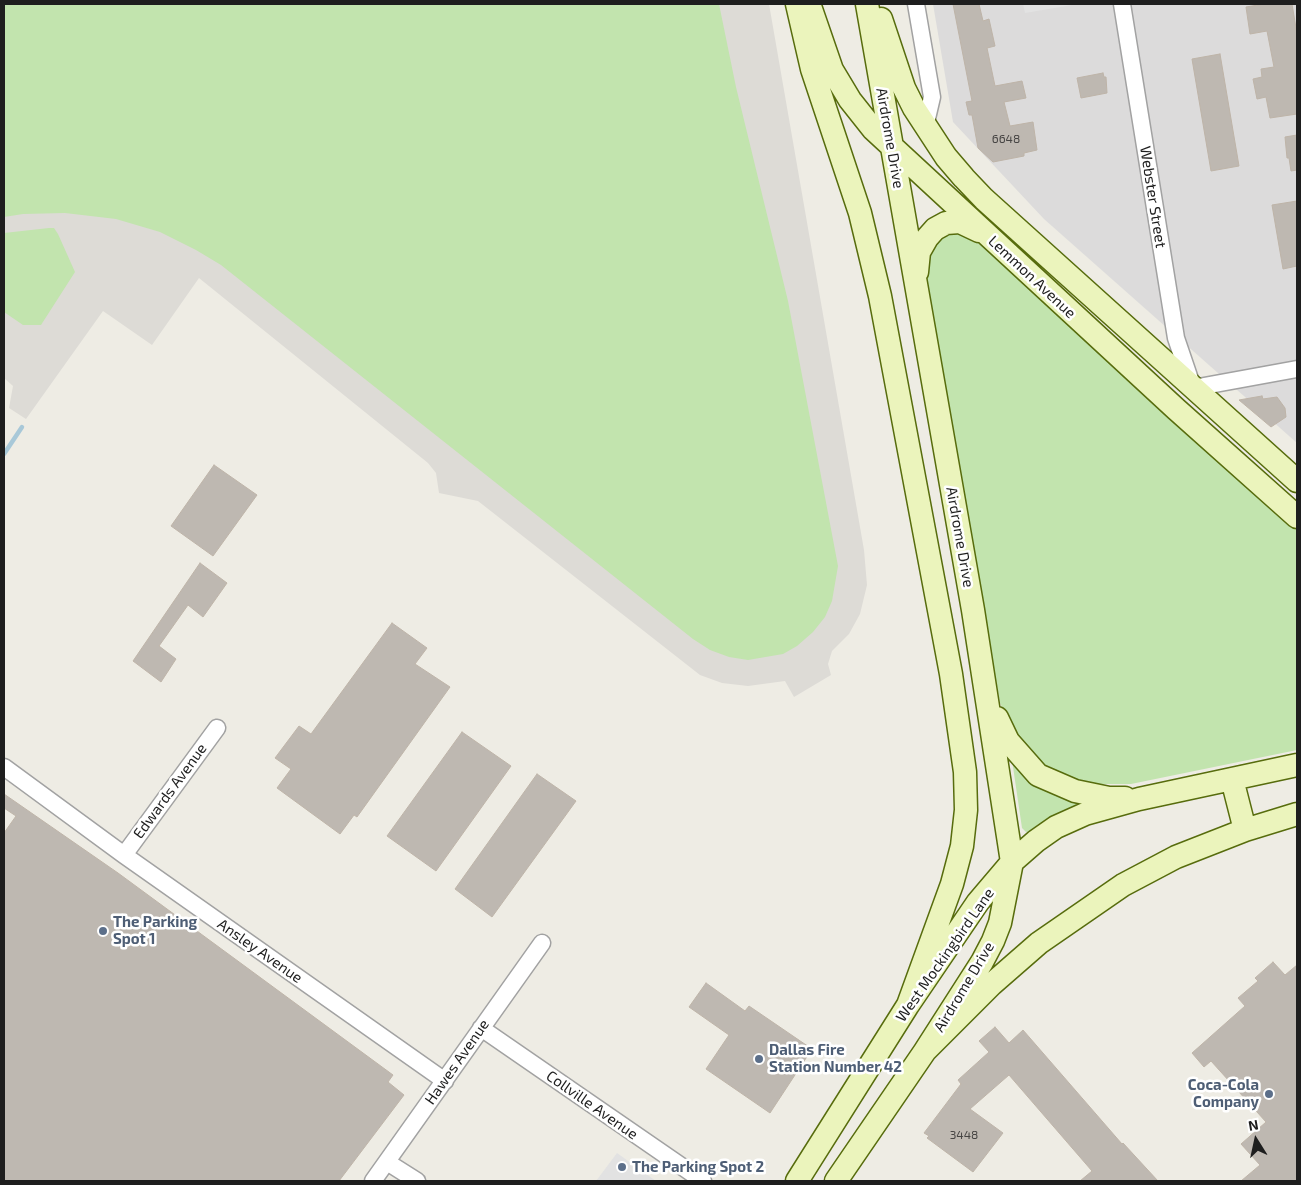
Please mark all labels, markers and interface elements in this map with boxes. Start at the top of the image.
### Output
street label: Airdrome Drive [872,86,908,190]
house number: 6648 [992,132,1020,146]
street label: Webster Street [1136,145,1170,249]
street label: Lemmon Avenue [985,232,1079,322]
street label: Airdrome Drive [942,485,978,589]
street label: Edwards Avenue [129,740,211,842]
street label: West Mockingbird Lane [892,885,998,1025]
place label: The Parking Spot 1 [113,913,197,948]
street label: Ansley Avenue [214,915,306,987]
marker: The Parking Spot 1 [97,925,109,937]
street label: Airdrome Drive [930,939,998,1035]
street label: Hawes Avenue [421,1016,493,1108]
place label: Dallas Fire Station Number 42 [769,1041,902,1076]
marker: Dallas Fire Station Number 42 [753,1053,765,1065]
street label: Collville Avenue [543,1067,641,1143]
place label: Coca-Cola Company [1188,1076,1259,1111]
marker: Coca-Cola Company [1263,1088,1275,1100]
north arrow [1231,1115,1281,1165]
text: N [1247,1115,1260,1134]
house number: 3448 [950,1128,978,1142]
place label: The Parking Spot 2 [632,1158,764,1176]
marker: The Parking Spot 2 [616,1161,628,1173]

